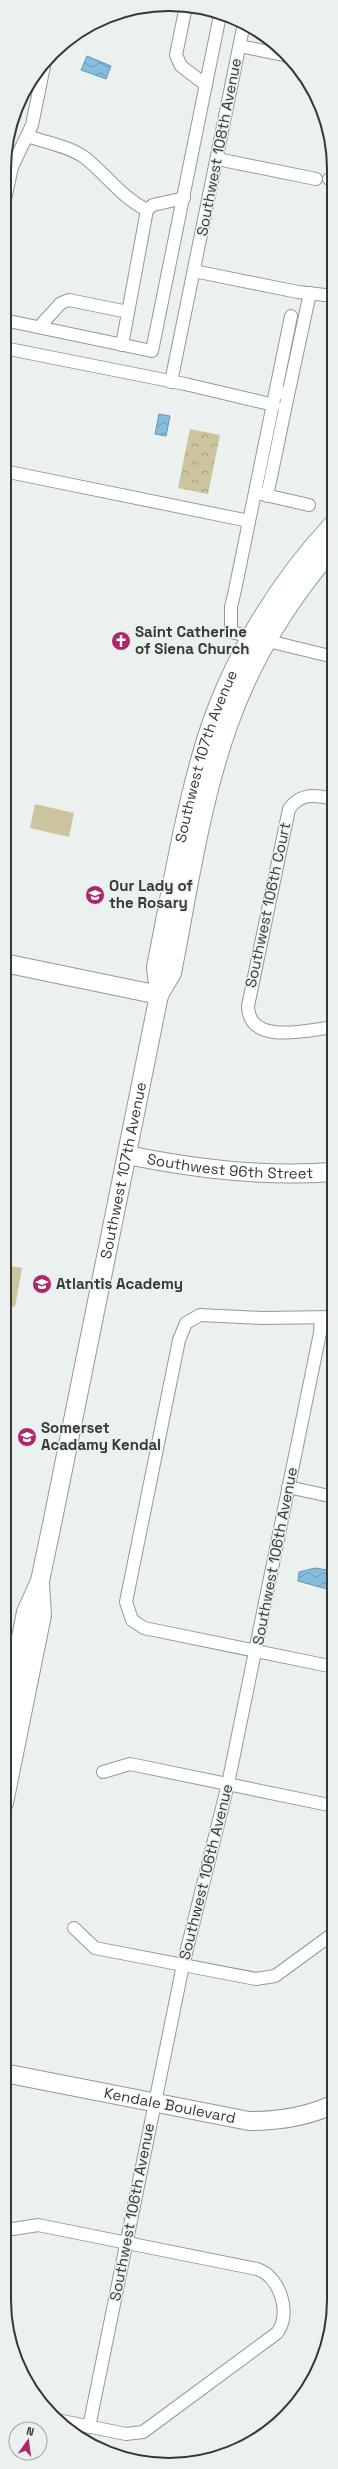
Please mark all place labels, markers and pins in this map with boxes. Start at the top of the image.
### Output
place label: Saint Catherine of Siena Church [135,622,249,658]
church icon: Saint Catherine of Siena Church [110,630,132,652]
place label: Our Lady of the Rosary [109,876,193,912]
school or university icon: Our Lady of the Rosary [84,884,106,906]
school or university icon: Atlantis Academy [31,1273,53,1295]
place label: Atlantis Academy [56,1274,183,1293]
place label: Somerset Acadamy Kendal [41,1418,161,1454]
school or university icon: Somerset Acadamy Kendal [16,1426,38,1448]

